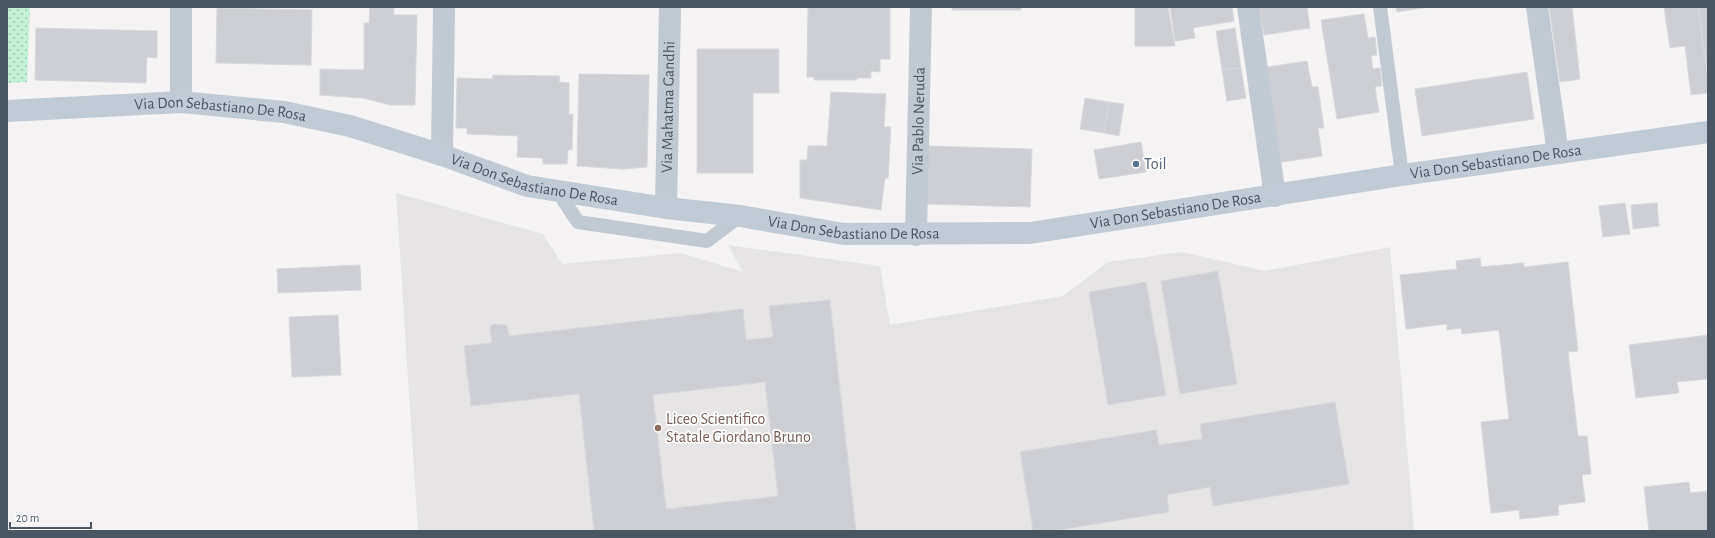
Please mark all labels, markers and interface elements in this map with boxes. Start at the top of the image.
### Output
street label: Via Mahatma Gandhi [659,41,677,173]
street label: Via Pablo Neruda [909,67,928,175]
street label: Via Don Sebastiano De Rosa [134,94,308,125]
street label: Via Don Sebastiano De Rosa [1409,142,1582,182]
street label: Via Don Sebastiano De Rosa [449,151,619,208]
place label: Toil [1144,156,1166,172]
marker: Toil [1131,159,1141,169]
street label: Via Don Sebastiano De Rosa [1089,189,1262,232]
street label: Via Don Sebastiano De Rosa [766,213,940,242]
place label: Liceo Scientifico Statale Giordano Bruno [666,411,811,445]
marker: Liceo Scientifico Statale Giordano Bruno [653,423,663,433]
scale bar [10,504,91,530]
text: 20 m [16,512,39,524]

